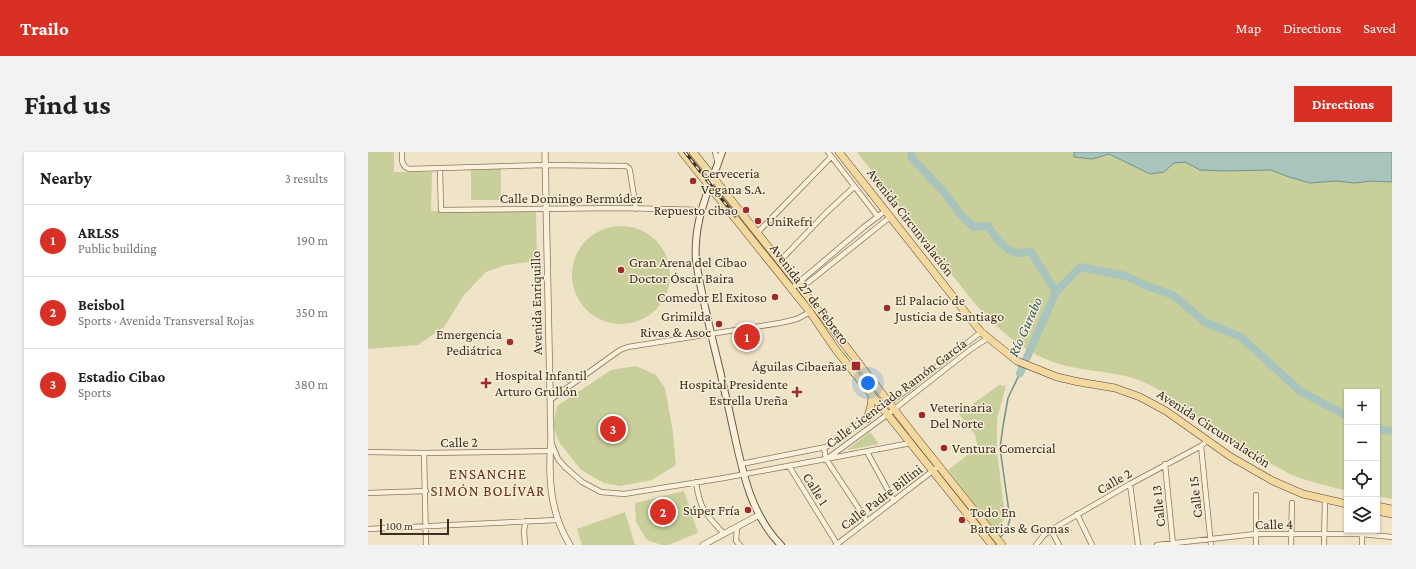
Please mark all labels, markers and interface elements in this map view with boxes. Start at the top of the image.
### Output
text: Trailo [20,18,69,39]
text: Map [1236,20,1261,36]
text: Directions [1283,20,1341,36]
text: Saved [1363,20,1396,36]
button: Directions [1294,86,1392,122]
text: Find us [24,89,111,120]
place label: Cerveceria Vegana S.A. [701,165,765,197]
street label: Avenida Circunvalación [864,165,958,279]
text: Nearby [40,169,92,188]
text: 3 results [285,171,328,186]
marker: Cerveceria Vegana S.A. [688,176,698,186]
street label: Calle Domingo Bermúdez [500,190,642,206]
place label: Repuesto cibao [654,202,738,218]
marker: Repuesto cibao [741,205,751,215]
place label: UniRefri [766,213,813,229]
marker: UniRefri [753,216,763,226]
text: ARLSS [78,225,119,241]
text: 1 [51,233,55,248]
text: 190 m [297,233,328,248]
text: Public building [78,241,157,256]
street label: Avenida 27 de Febrero [767,241,853,347]
street label: Avenida Enriquillo [527,251,545,355]
place label: Gran Arena del Cibao Doctor Óscar Baira [629,254,747,286]
marker: Gran Arena del Cibao Doctor Óscar Baira [616,265,626,275]
place label: Comedor El Exitoso [657,289,767,305]
marker: Comedor El Exitoso [770,292,780,302]
place label: El Palacio de Justicia de Santiago [893,292,1004,324]
water label: Río Gurabo [1005,295,1045,359]
text: Beisbol [78,297,125,313]
marker: El Palacio de Justicia de Santiago [882,303,892,313]
text: 2 [50,305,56,320]
text: 350 m [295,305,328,320]
place label: Grimilda Rivas & Asoc [640,308,712,340]
text: Sports · Avenida Transversal Rojas [78,313,254,328]
marker: Grimilda Rivas & Asoc [714,319,724,329]
pin: 1 [734,322,760,352]
place label: Emergencia Pediátrica [436,326,503,358]
street label: Calle Licenciado Ramón García [822,334,970,451]
marker: Emergencia Pediátrica [505,337,515,347]
place label: Águilas Cibaeñas [752,358,847,374]
marker: Águilas Cibaeñas [850,360,862,372]
place label: Hospital Infantil Arturo Grullón [495,367,587,399]
text: Estadio Cibao [78,369,165,385]
your location [858,373,878,393]
place label: Hospital Presidente Estrella Ureña [679,376,789,408]
text: 3 [50,377,56,392]
text: 380 m [295,377,328,392]
marker: Hospital Infantil Arturo Grullón [480,377,492,389]
text: Sports [78,385,111,400]
street label: Avenida Circunvalación [1154,385,1274,471]
marker: Hospital Presidente Estrella Ureña [791,386,803,398]
map controls [1344,389,1380,533]
button: + [1344,389,1380,425]
place label: Veterinaria Del Norte [930,399,993,431]
marker: Veterinaria Del Norte [917,410,927,420]
pin: 3 [600,414,626,444]
button: − [1344,425,1380,461]
street label: Calle 2 [440,434,478,450]
place label: Ventura Comercial [952,440,1056,456]
marker: Ventura Comercial [939,443,949,453]
street label: Calle Padre Billini [837,461,925,533]
button: locate [1344,461,1380,497]
street label: Calle 2 [1094,465,1135,497]
district label: ENSANCHE SIMÓN BOLÍVAR [431,466,545,499]
street label: Calle 1 [800,470,832,509]
street label: Calle 15 [1185,475,1205,519]
street label: Calle 13 [1148,484,1168,528]
pin: 2 [650,497,676,527]
button: layers [1344,497,1380,533]
place label: Súper Fría [683,502,741,518]
place label: Todo En Baterias & Gomas [970,504,1069,536]
marker: Súper Fría [743,505,753,515]
marker: Todo En Baterias & Gomas [957,515,967,525]
street label: Calle 4 [1255,516,1293,532]
scale bar [380,517,449,536]
text: 100 m [386,520,413,532]

